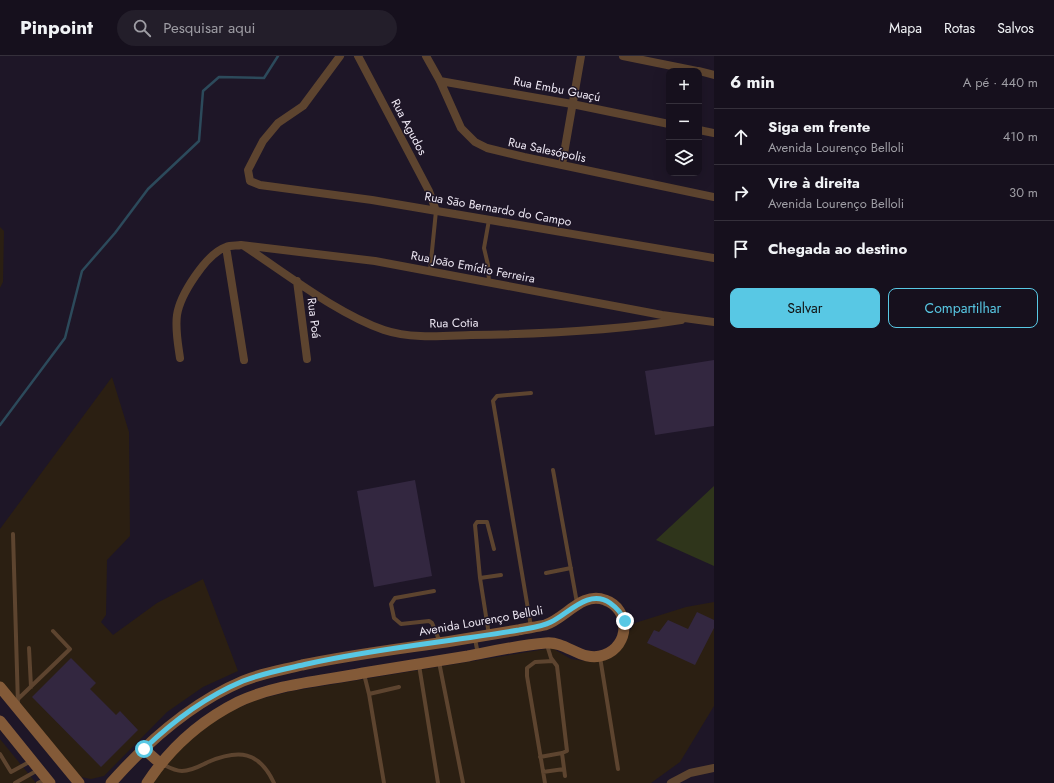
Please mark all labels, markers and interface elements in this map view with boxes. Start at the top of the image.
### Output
search box [117,10,397,46]
text: Pinpoint [20,14,93,41]
icon: search [131,17,153,39]
text: Pesquisar aqui [163,17,255,39]
text: Mapa [889,18,922,38]
text: Rotas [944,18,975,38]
text: Salvos [997,18,1034,38]
map controls [666,68,702,176]
button: + [666,68,702,104]
text: 6 min [730,70,775,94]
street label: Rua Embu Guaçú [512,72,602,106]
text: A pé · 440 m [963,73,1038,92]
street label: Rua Agudos [387,96,432,159]
button: − [666,104,702,140]
text: Siga em frente [768,116,870,138]
icon: ahead [730,126,752,148]
text: 410 m [1003,127,1038,146]
street label: Rua Salesópolis [506,133,588,167]
text: Avenida Lourenço Belloli [768,138,904,157]
button: layers [666,140,702,176]
text: Vire à direita [768,172,860,194]
icon: right [730,182,752,204]
text: 30 m [1009,183,1038,202]
street label: Rua São Bernardo do Campo [423,187,573,231]
text: Avenida Lourenço Belloli [768,194,904,213]
icon: arrive [730,238,752,260]
text: Chegada ao destino [768,238,907,260]
street label: Rua João Emídio Ferreira [409,246,537,288]
button: Salvar [730,288,880,328]
button: Compartilhar [888,288,1038,328]
street label: Rua Poá [303,297,325,340]
street label: Rua Cotia [429,314,479,332]
street label: Avenida Lourenço Belloli [418,601,544,641]
route end [616,612,634,630]
route start [135,740,153,758]

